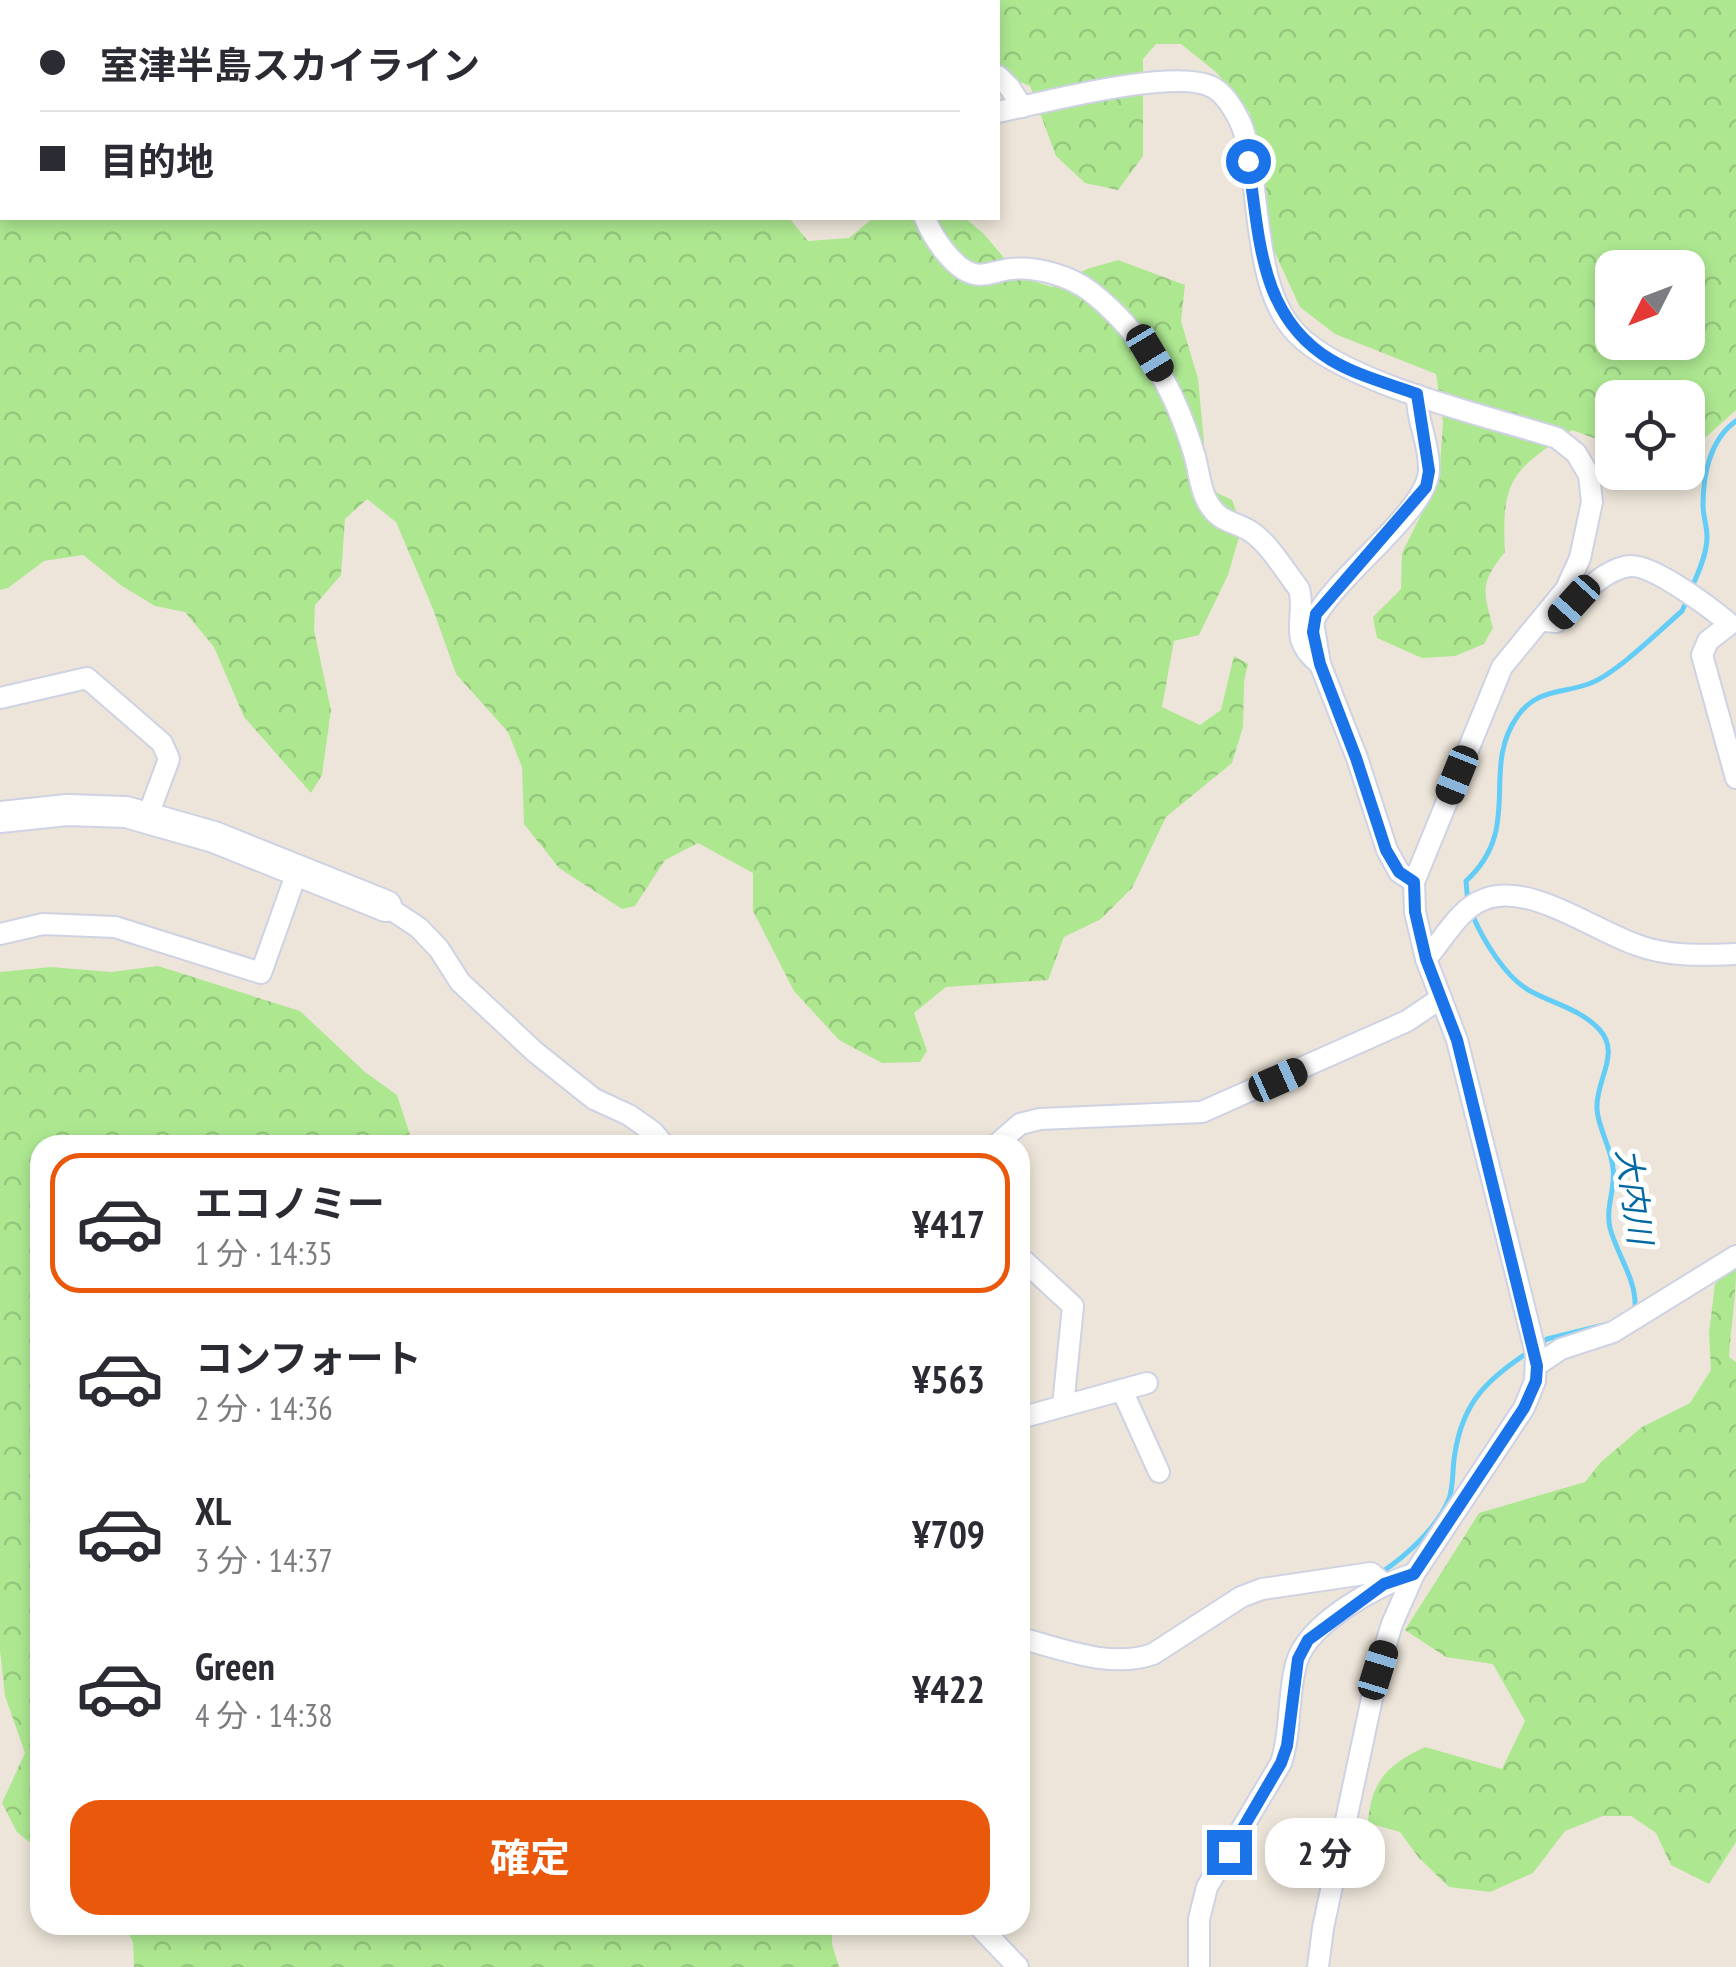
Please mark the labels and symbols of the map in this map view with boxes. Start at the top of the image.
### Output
route start [1226,139,1271,184]
north arrow [1595,250,1705,360]
car [1122,320,1178,386]
car [1543,570,1605,634]
car [1432,742,1482,808]
car [1244,1054,1312,1106]
water label: 大内川 [1608,1146,1663,1249]
car [1355,1637,1401,1703]
callout: 2 分 [1264,1817,1384,1887]
route end [1207,1830,1252,1875]

